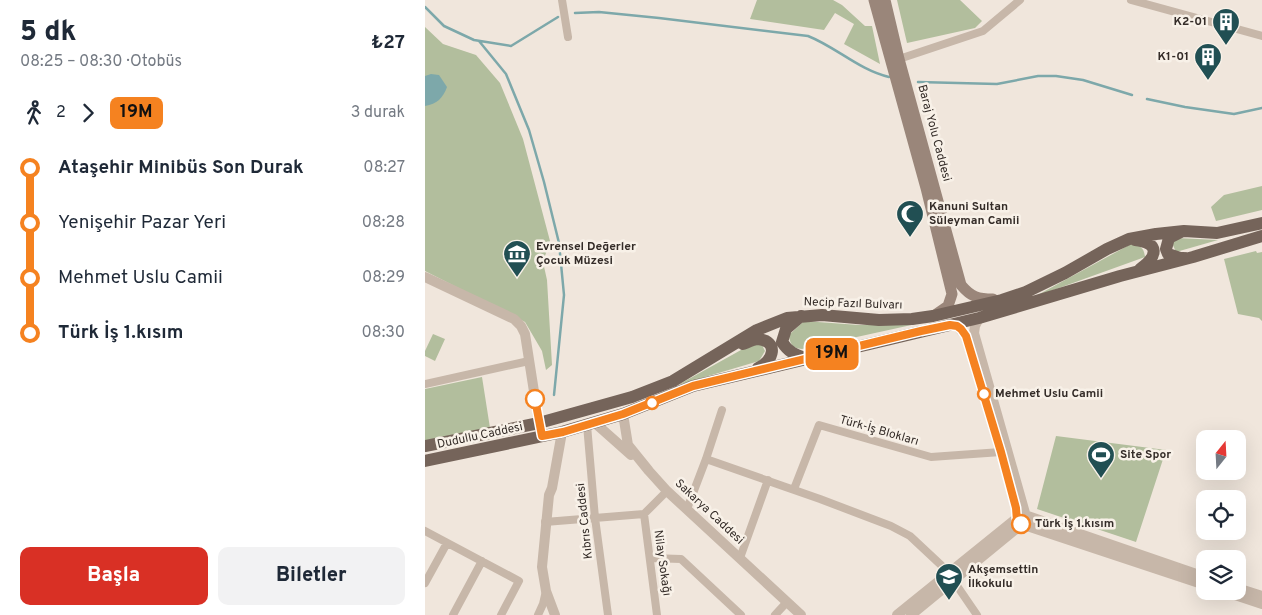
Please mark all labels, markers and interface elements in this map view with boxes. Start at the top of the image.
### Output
building icon: K2-01 [1211,7,1241,46]
place label: K2-01 [1174,14,1207,30]
text: 5 dk [20,15,76,51]
text: ₺27 [371,31,405,55]
building icon: K1-01 [1193,42,1223,81]
place label: K1-01 [1158,49,1189,65]
text: 08:25 – 08:30 · Otobüs [20,52,182,72]
street label: Baraj Yolu Caddesi [913,83,955,183]
icon: walk [20,99,48,127]
icon: forward [74,99,102,127]
text: 19M [120,101,153,124]
text: 2 [56,103,66,123]
text: 3 durak [351,103,405,123]
text: Ataşehir Minibüs Son Durak [58,156,304,180]
text: 08:27 [363,158,405,178]
mosque icon: Kanuni Sultan Süleyman Camii [895,199,925,238]
place label: Kanuni Sultan Süleyman Camii [929,199,1019,229]
text: Yenişehir Pazar Yeri [58,211,226,235]
text: 08:28 [362,213,405,233]
museum icon: Evrensel Değerler Çocuk Müzesi [502,239,532,278]
place label: Evrensel Değerler Çocuk Müzesi [536,239,636,269]
text: Mehmet Uslu Camii [58,266,223,290]
text: 08:29 [362,268,405,288]
street label: Necip Fazıl Bulvarı [803,294,903,314]
text: Türk İş 1.kısım [58,321,183,345]
text: 08:30 [362,323,405,343]
line badge: 19M [803,338,861,370]
text: 19M [816,342,848,365]
place label: Mehmet Uslu Camii [995,386,1103,402]
marker: Mehmet Uslu Camii [977,387,991,401]
unlabelled marker [525,389,545,409]
unlabelled marker [645,396,659,410]
street label: Türk-İş Blokları [838,412,920,450]
street label: Dudullu Caddesi [436,419,524,453]
north arrow [1196,430,1246,480]
map controls [1196,430,1246,600]
sports icon: Site Spor [1086,440,1116,479]
place label: Site Spor [1120,447,1171,463]
street label: Sakarya Caddesi [671,476,747,548]
street label: Kıbrıs Caddesi [573,482,597,560]
button: locate [1196,490,1246,540]
marker: Türk İş 1.kısım [1011,514,1031,534]
place label: Türk İş 1.kısım [1035,516,1114,532]
street label: Nilay Sokağı [649,529,675,597]
button: Başla [20,547,208,605]
button: Biletler [218,547,405,605]
button: layers [1196,550,1246,600]
school or university icon: Akşemsettin İlkokulu [934,562,964,601]
place label: Akşemsettin İlkokulu [968,562,1038,592]

